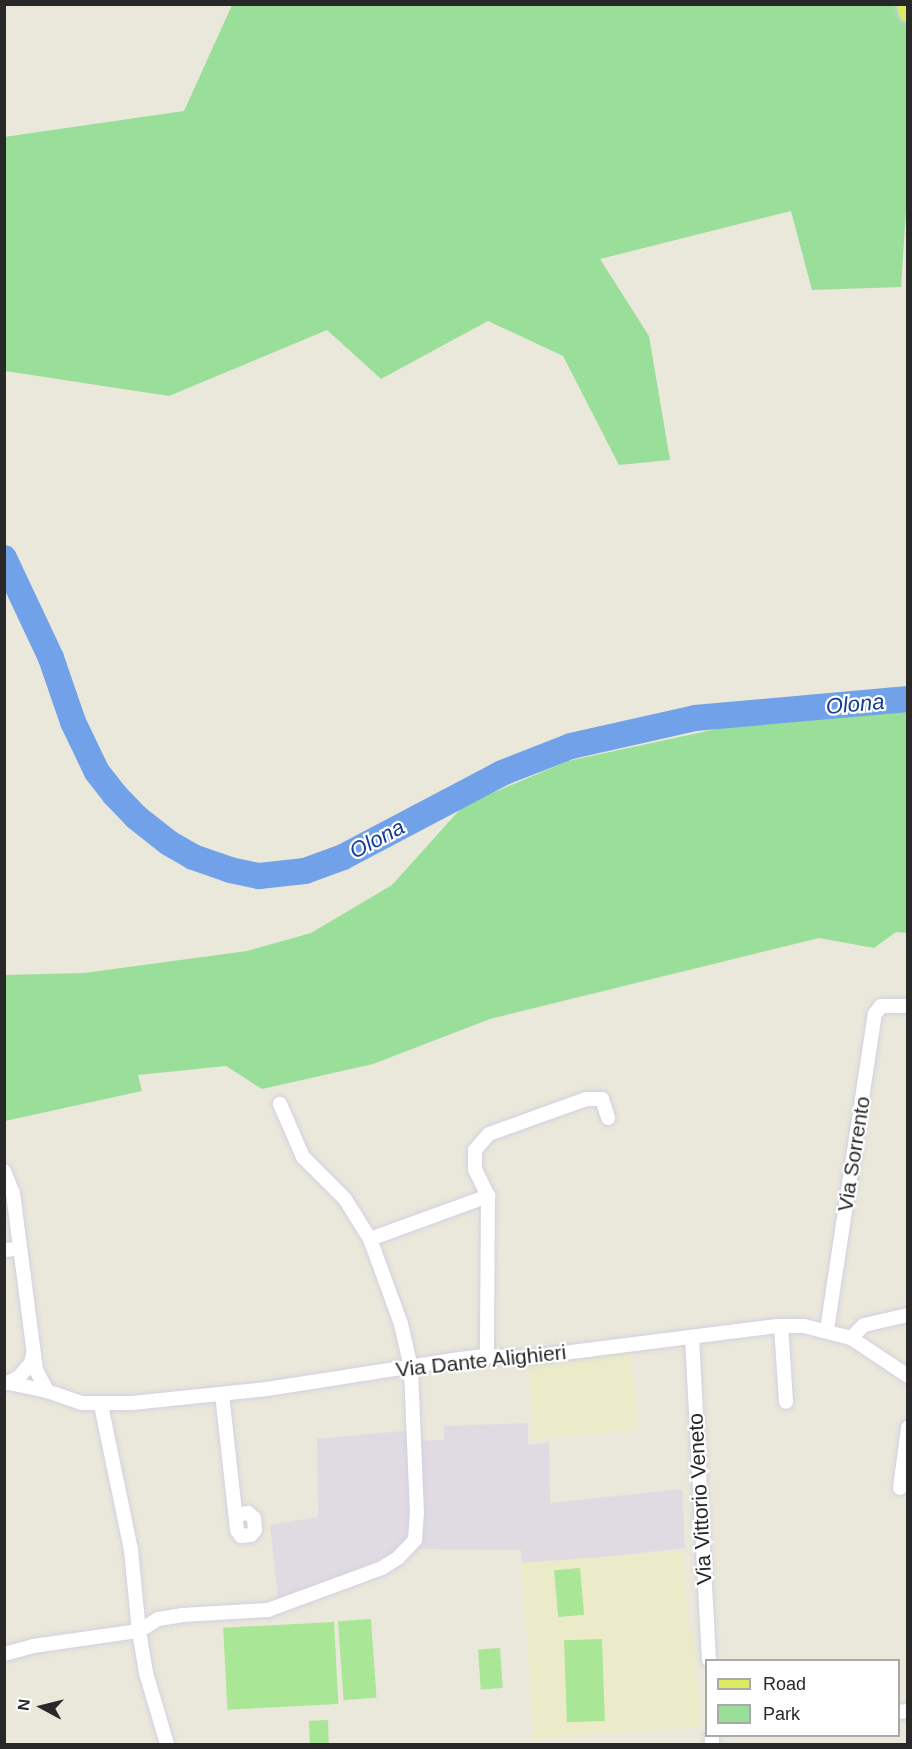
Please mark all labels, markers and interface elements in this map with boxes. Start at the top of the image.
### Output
water label: Olona [825,688,885,720]
water label: Olona [345,814,409,864]
street label: Via Sorrento [832,1095,876,1213]
street label: Via Dante Alighieri [394,1339,568,1383]
street label: Via Vittorio Veneto [683,1412,717,1586]
legend [705,1659,900,1737]
text: Road [763,1674,806,1694]
north arrow [12,1677,72,1737]
text: N [14,1698,33,1712]
text: Park [763,1704,800,1724]

